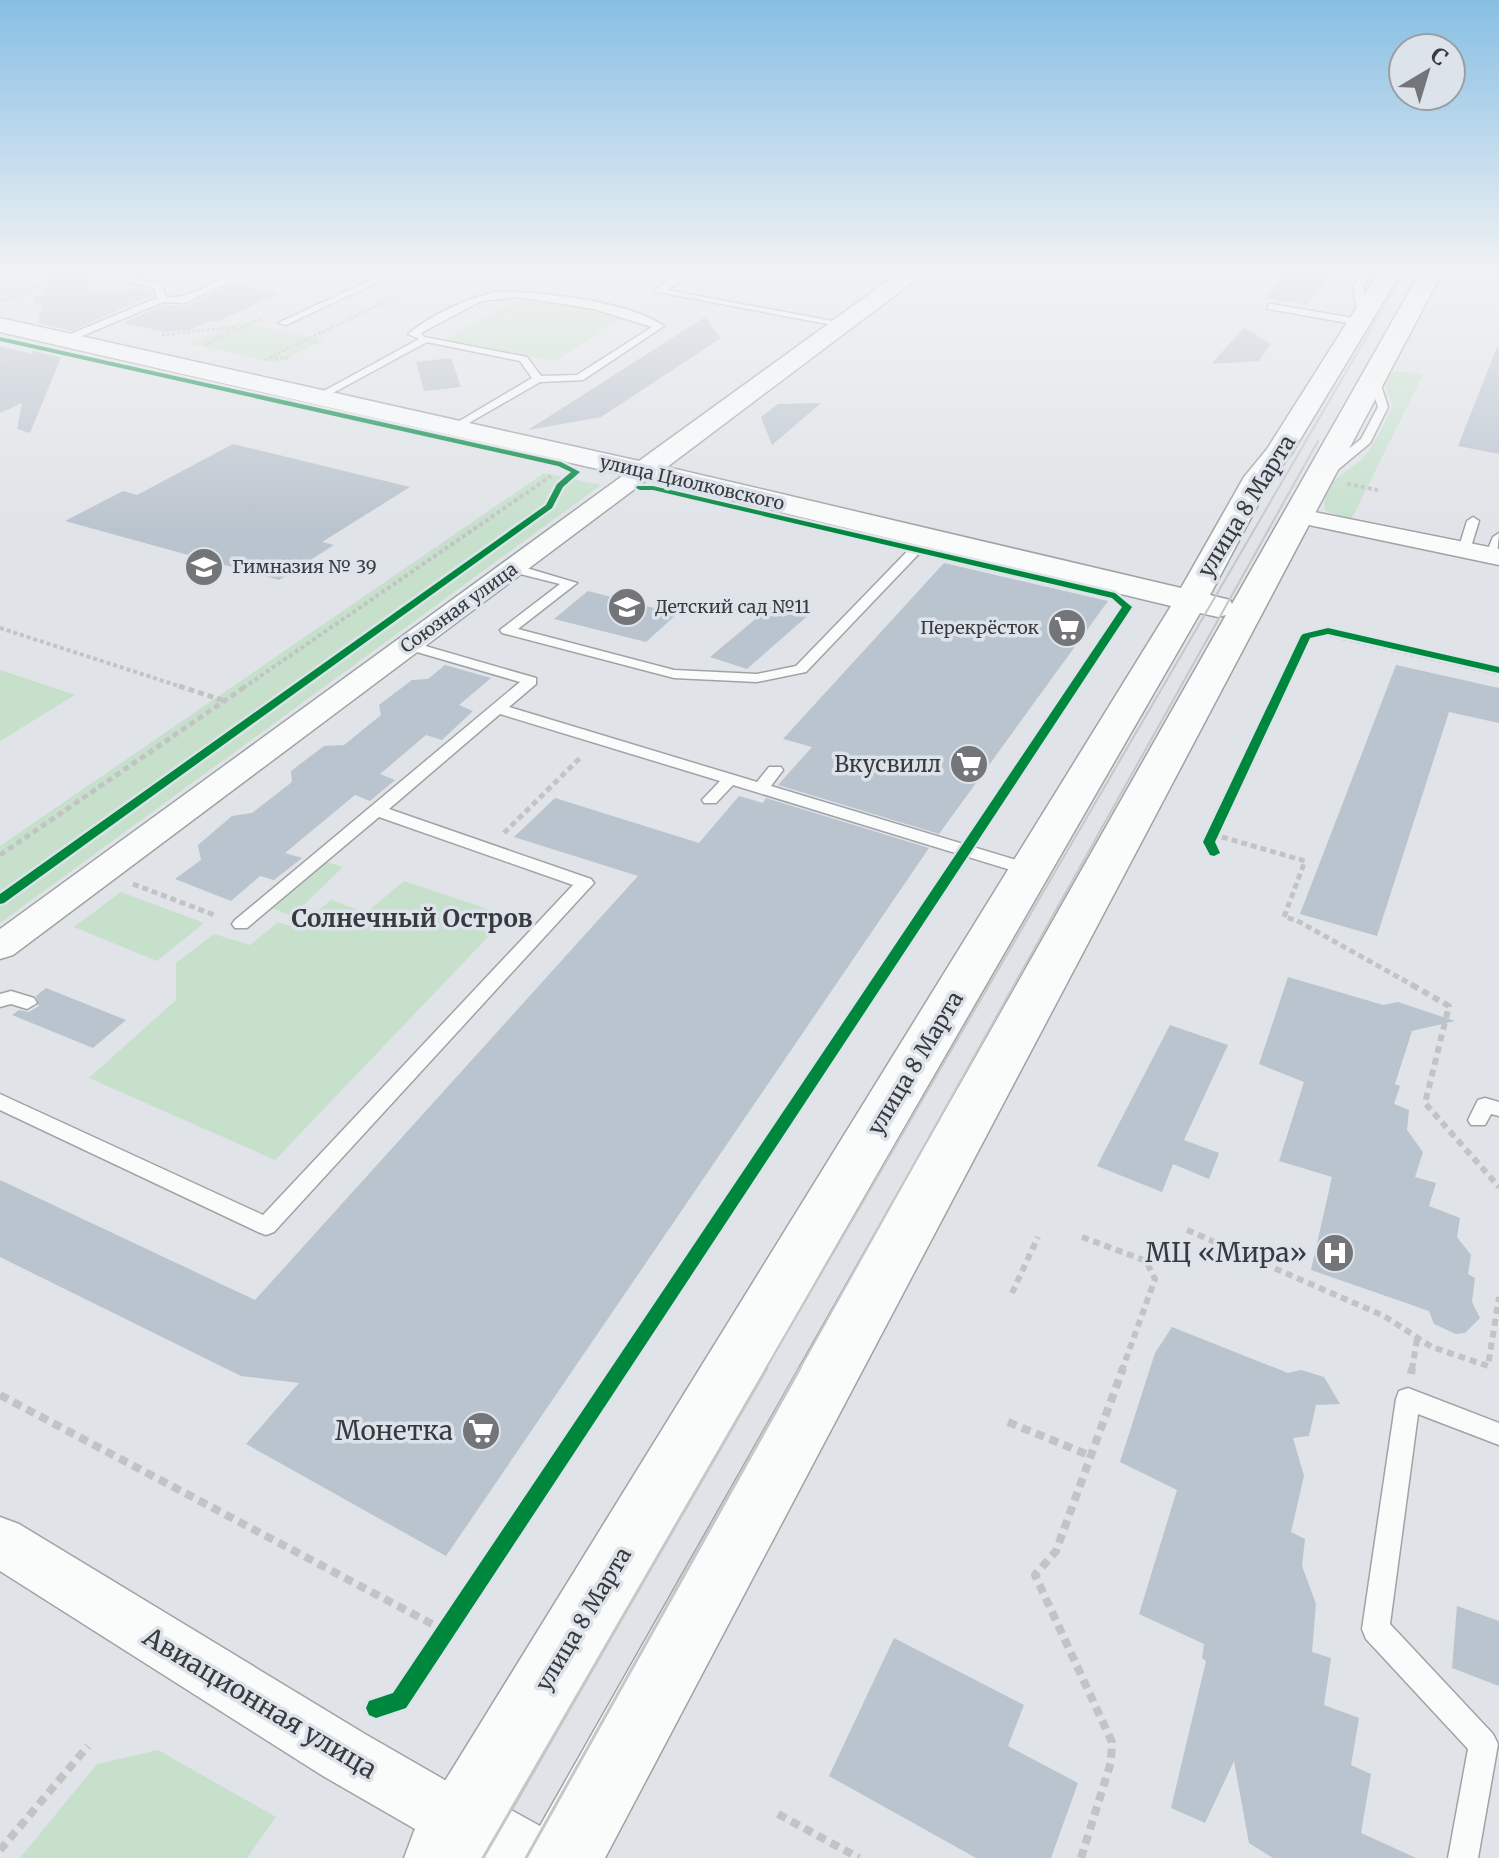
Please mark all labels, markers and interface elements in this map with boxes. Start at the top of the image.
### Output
north arrow [1387,32,1467,112]
text: С [1425,41,1454,72]
street label: улица 8 Марта [1191,429,1301,582]
street label: улица Циолковского [598,450,787,515]
school or university icon: Гимназия № 39 [183,546,225,588]
place label: Гимназия № 39 [232,555,377,578]
street label: Союзная улица [396,557,522,658]
school or university icon: Детский сад №11 [606,586,648,628]
place label: Детский сад №11 [655,595,810,618]
supermarket icon: Перекрёсток [1046,607,1088,649]
place label: Перекрёсток [920,616,1040,639]
supermarket icon: Вкусвилл [948,743,990,785]
place label: Вкусвилл [834,750,941,778]
district label: Солнечный Остров [292,903,533,934]
street label: улица 8 Марта [861,986,969,1140]
hospital icon: МЦ «Мира» [1314,1232,1356,1274]
place label: МЦ «Мира» [1145,1236,1307,1269]
supermarket icon: Монетка [460,1410,502,1452]
place label: Монетка [335,1414,453,1447]
street label: улица 8 Марта [529,1542,637,1696]
street label: Авиационная улица [137,1619,383,1785]

